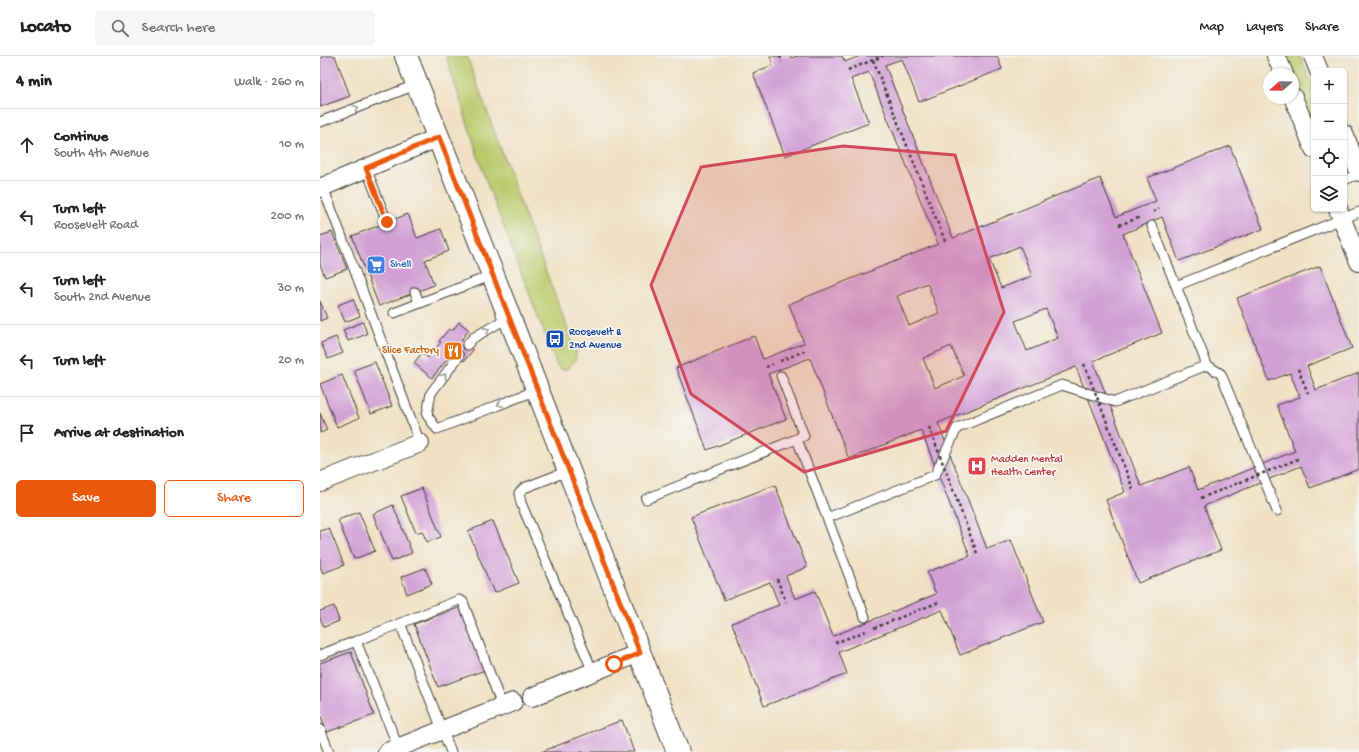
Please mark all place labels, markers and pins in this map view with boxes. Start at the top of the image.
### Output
supermarket icon: Shell [365,254,387,276]
place label: Shell [390,259,412,271]
place label: Roosevelt & 2nd Avenue [569,327,622,352]
bus stop icon: Roosevelt & 2nd Avenue [544,328,566,350]
restaurant icon: Slice Factory [442,340,464,362]
place label: Slice Factory [382,345,440,357]
place label: Madden Mental Health Center [991,454,1063,479]
hospital icon: Madden Mental Health Center [966,455,988,477]

